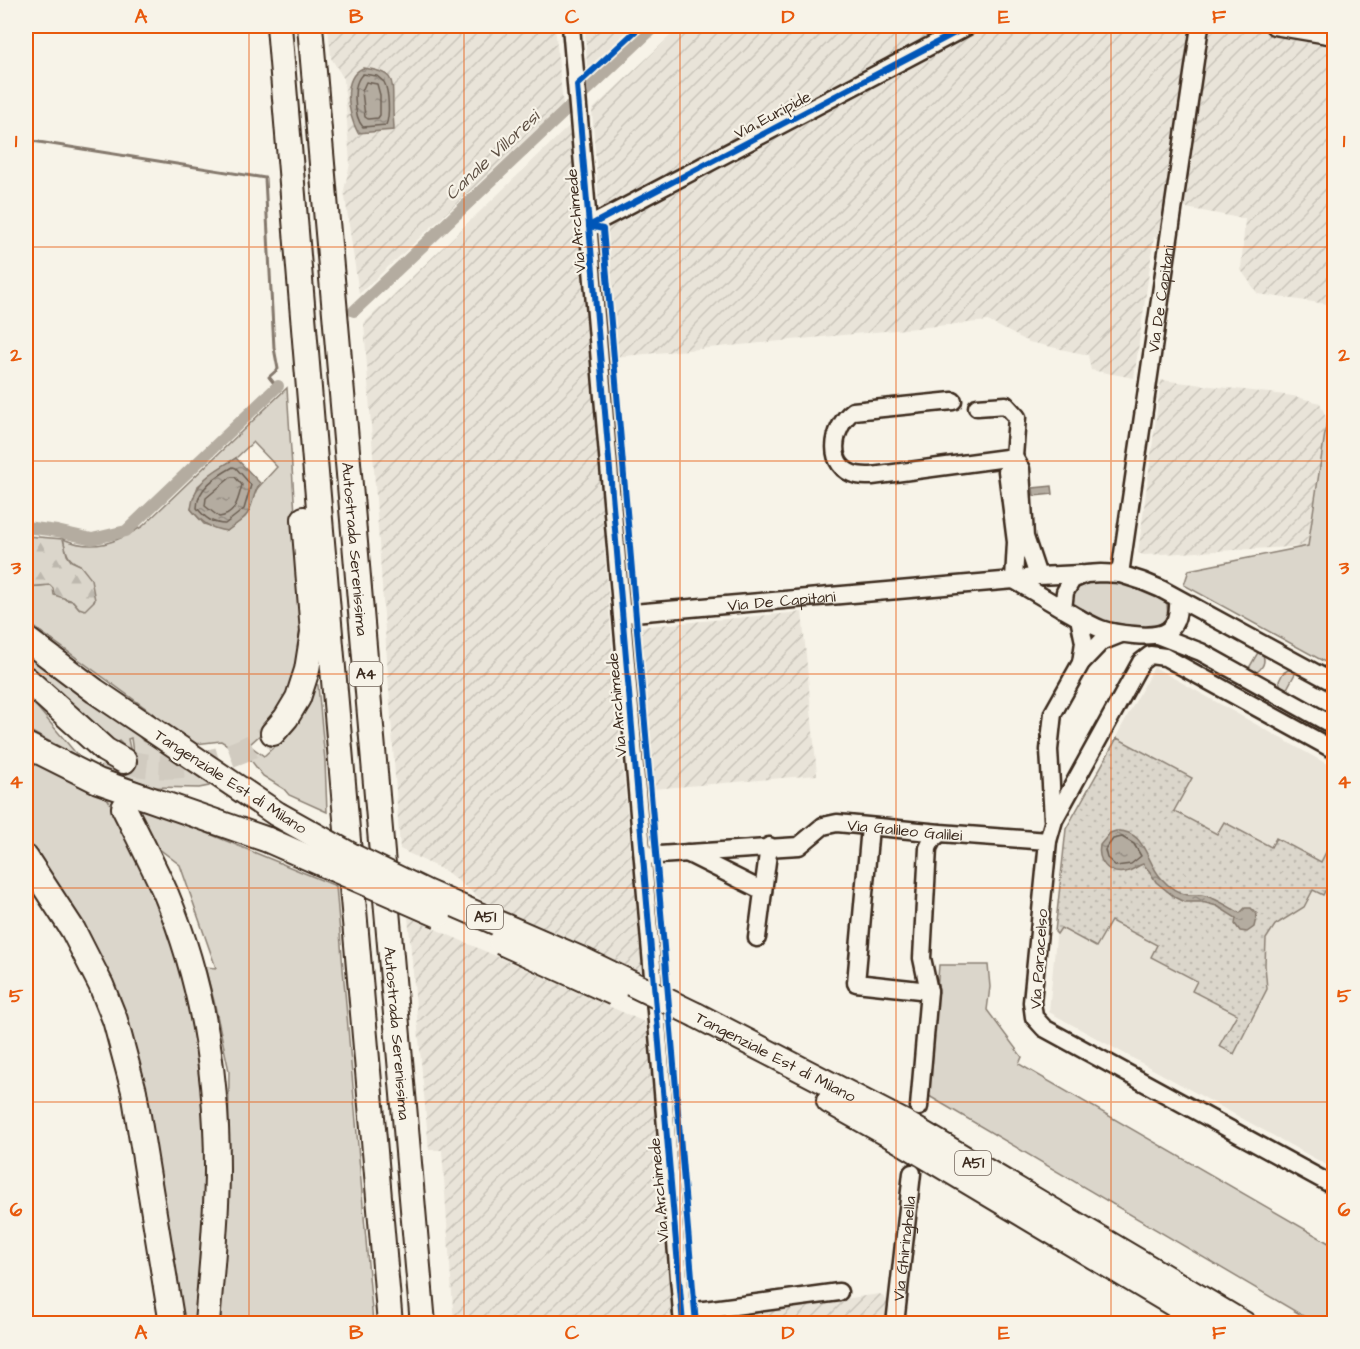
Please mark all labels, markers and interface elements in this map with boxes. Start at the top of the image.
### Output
text: A [135,3,148,31]
text: B [349,3,364,31]
text: C [565,3,580,31]
text: D [782,3,795,31]
text: E [998,3,1010,31]
text: F [1212,3,1227,31]
street label: Via Euripide [730,85,815,144]
water label: Canale Villoresi [440,103,547,206]
text: 1 [15,127,18,155]
text: 1 [1343,127,1346,155]
street label: Via Archimede [560,168,592,274]
street label: Via De Capitani [1142,243,1180,354]
text: 2 [9,341,22,369]
text: 2 [1337,341,1350,369]
street label: Autostrada Serenissima [336,461,373,637]
text: 3 [10,554,22,582]
text: 3 [1338,554,1350,582]
street label: Via De Capitani [727,585,837,617]
street label: Via Archimede [601,652,633,758]
road number: A4 [350,662,382,686]
street label: Tangenziale Est di Milano [149,724,311,840]
text: 4 [9,768,23,796]
text: 4 [1337,768,1351,796]
street label: Via Galileo Galilei [846,814,964,847]
road number: A51 [467,905,503,929]
street label: Via Paracelso [1025,908,1053,1010]
street label: Autostrada Serenissima [378,946,415,1121]
text: 5 [9,982,24,1010]
text: 5 [1337,982,1352,1010]
street label: Tangenziale Est di Milano [691,1007,860,1108]
street label: Via Archimede [643,1137,675,1243]
road number: A51 [955,1151,991,1175]
street label: Via Ghiringhella [888,1195,921,1302]
text: 6 [10,1196,23,1224]
text: 6 [1338,1196,1351,1224]
text: A [135,1319,148,1347]
text: B [349,1319,364,1347]
text: C [565,1319,580,1347]
text: D [782,1319,795,1347]
text: E [998,1319,1010,1347]
text: F [1212,1319,1227,1347]

